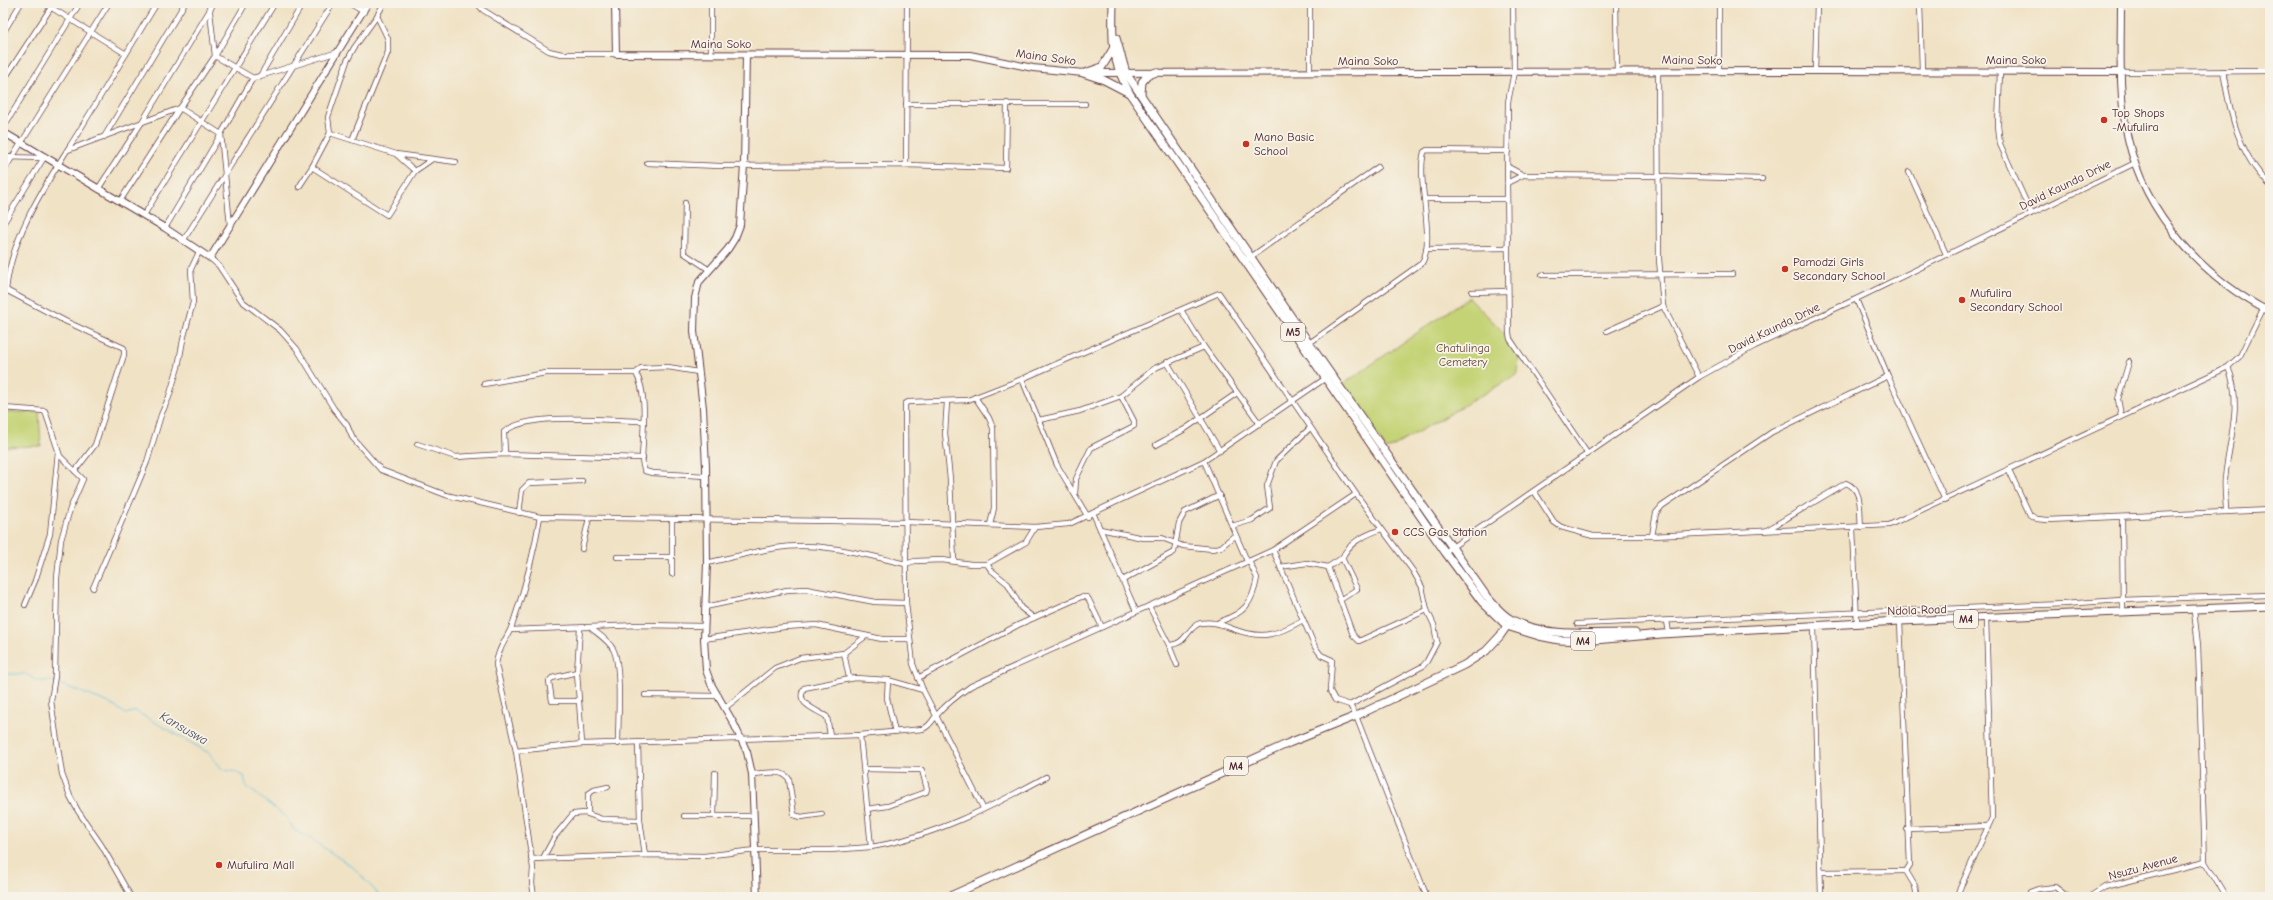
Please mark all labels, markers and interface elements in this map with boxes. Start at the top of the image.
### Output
street label: Maina Soko [691,37,751,51]
street label: Maina Soko [1015,46,1077,68]
street label: Maina Soko [1662,52,1722,68]
street label: Maina Soko [1986,53,2046,67]
street label: Maina Soko [1338,54,1398,68]
place label: Top Shops -Mufulira [2112,106,2165,134]
marker: Top Shops -Mufulira [2099,115,2109,125]
place label: Mano Basic School [1254,130,1315,158]
marker: Mano Basic School [1241,139,1251,149]
street label: David Kaunda Drive [2017,157,2113,213]
place label: Pamodzi Girls Secondary School [1793,255,1885,283]
marker: Pamodzi Girls Secondary School [1780,264,1790,274]
place label: Mufulira Secondary School [1970,286,2062,314]
marker: Mufulira Secondary School [1957,295,1967,305]
street label: David Kaunda Drive [1726,300,1822,356]
road number: M5 [1281,323,1305,341]
park label: Chatulinga Cemetery [1436,341,1490,369]
place label: CCS Gas Station [1403,525,1487,539]
marker: CCS Gas Station [1390,527,1400,537]
street label: Ndola Road [1887,602,1947,618]
road number: M4 [1954,610,1978,628]
road number: M4 [1571,632,1595,650]
water label: Kansuswa [157,708,211,748]
road number: M4 [1224,757,1248,775]
street label: Nsuzu Avenue [2107,851,2179,883]
place label: Mufulira Mall [227,858,294,872]
marker: Mufulira Mall [214,860,224,870]

